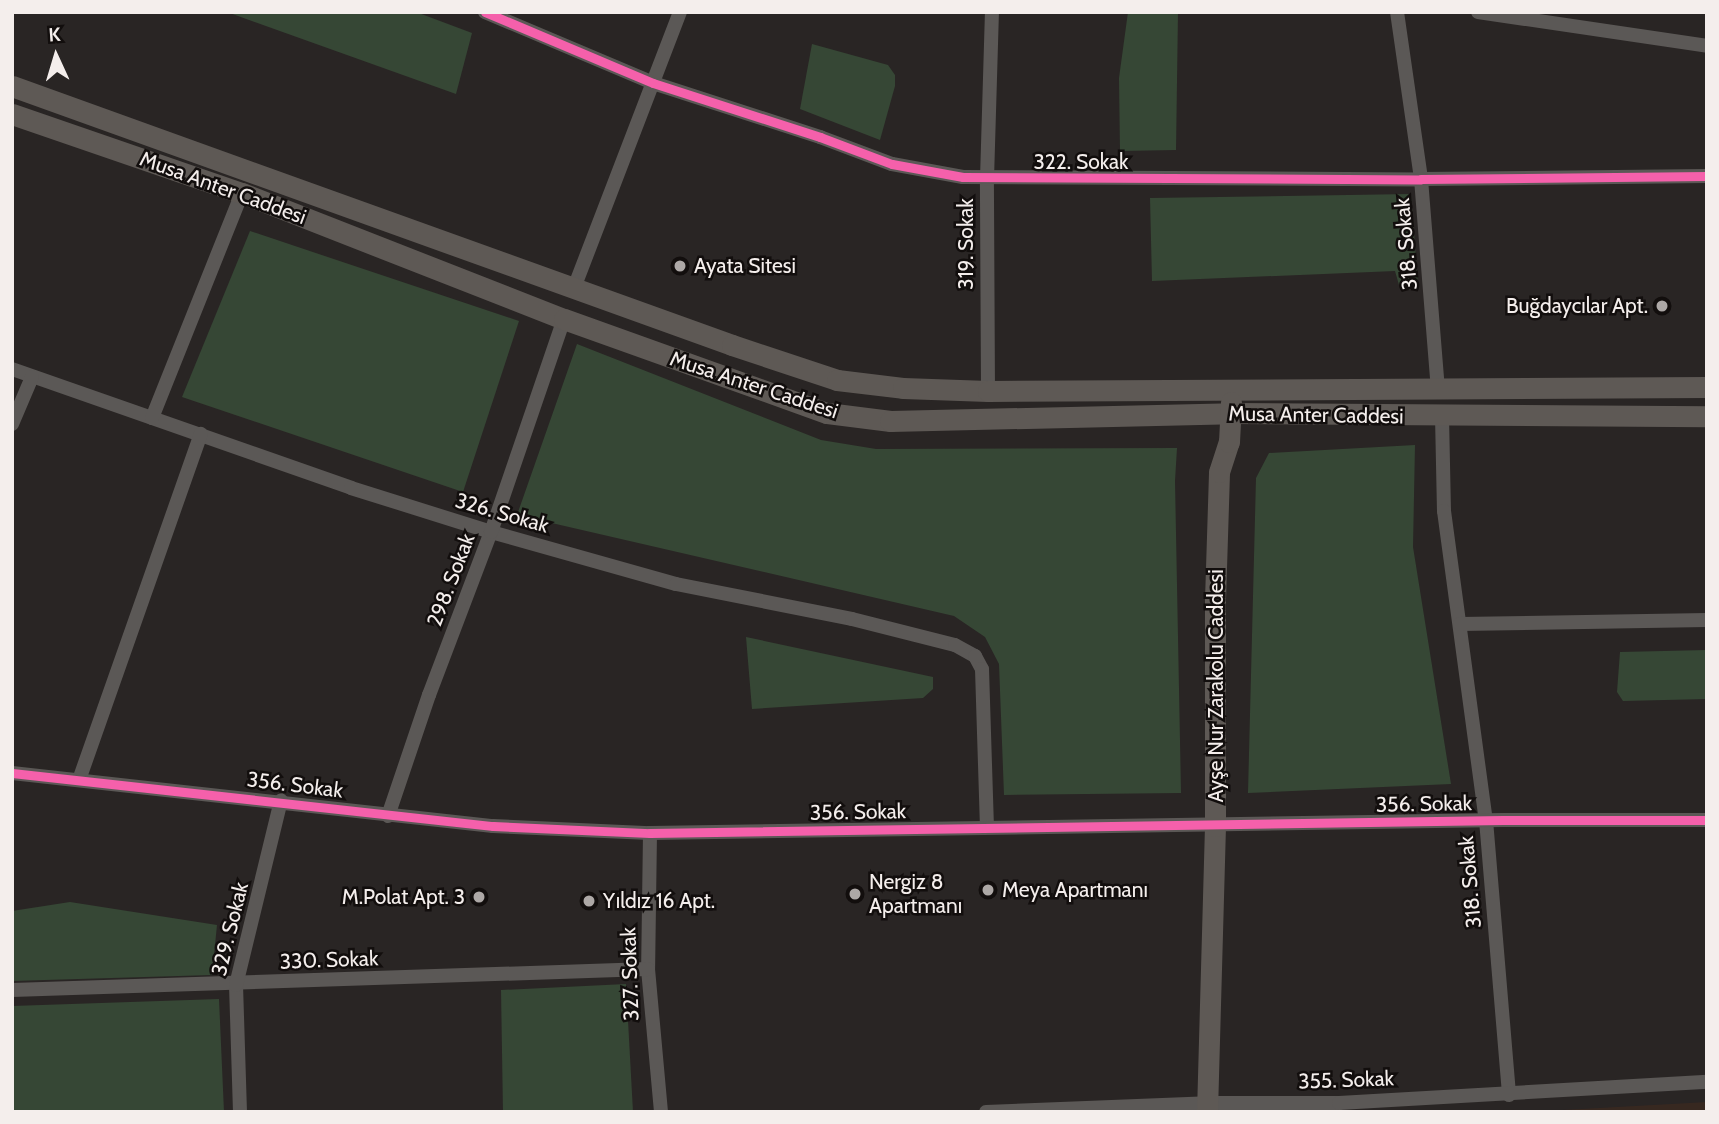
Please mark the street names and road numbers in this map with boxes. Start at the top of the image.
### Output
street label: Musa Anter Caddesi [136,146,310,230]
street label: 322. Sokak [1033,149,1129,175]
street label: 318. Sokak [1389,197,1423,291]
street label: 319. Sokak [953,198,979,290]
street label: Musa Anter Caddesi [667,346,841,424]
street label: Musa Anter Caddesi [1228,401,1404,429]
street label: 326. Sokak [452,488,552,538]
street label: 298. Sokak [422,530,480,630]
street label: Ayşe Nur Zarakolu Caddesi [1203,569,1229,803]
street label: 356. Sokak [246,767,344,803]
street label: 356. Sokak [1376,791,1472,817]
street label: 356. Sokak [810,799,906,825]
street label: 318. Sokak [1453,835,1487,929]
street label: 329. Sokak [206,880,254,978]
street label: 327. Sokak [616,927,644,1021]
street label: 330. Sokak [279,946,379,974]
street label: 355. Sokak [1298,1066,1394,1094]

